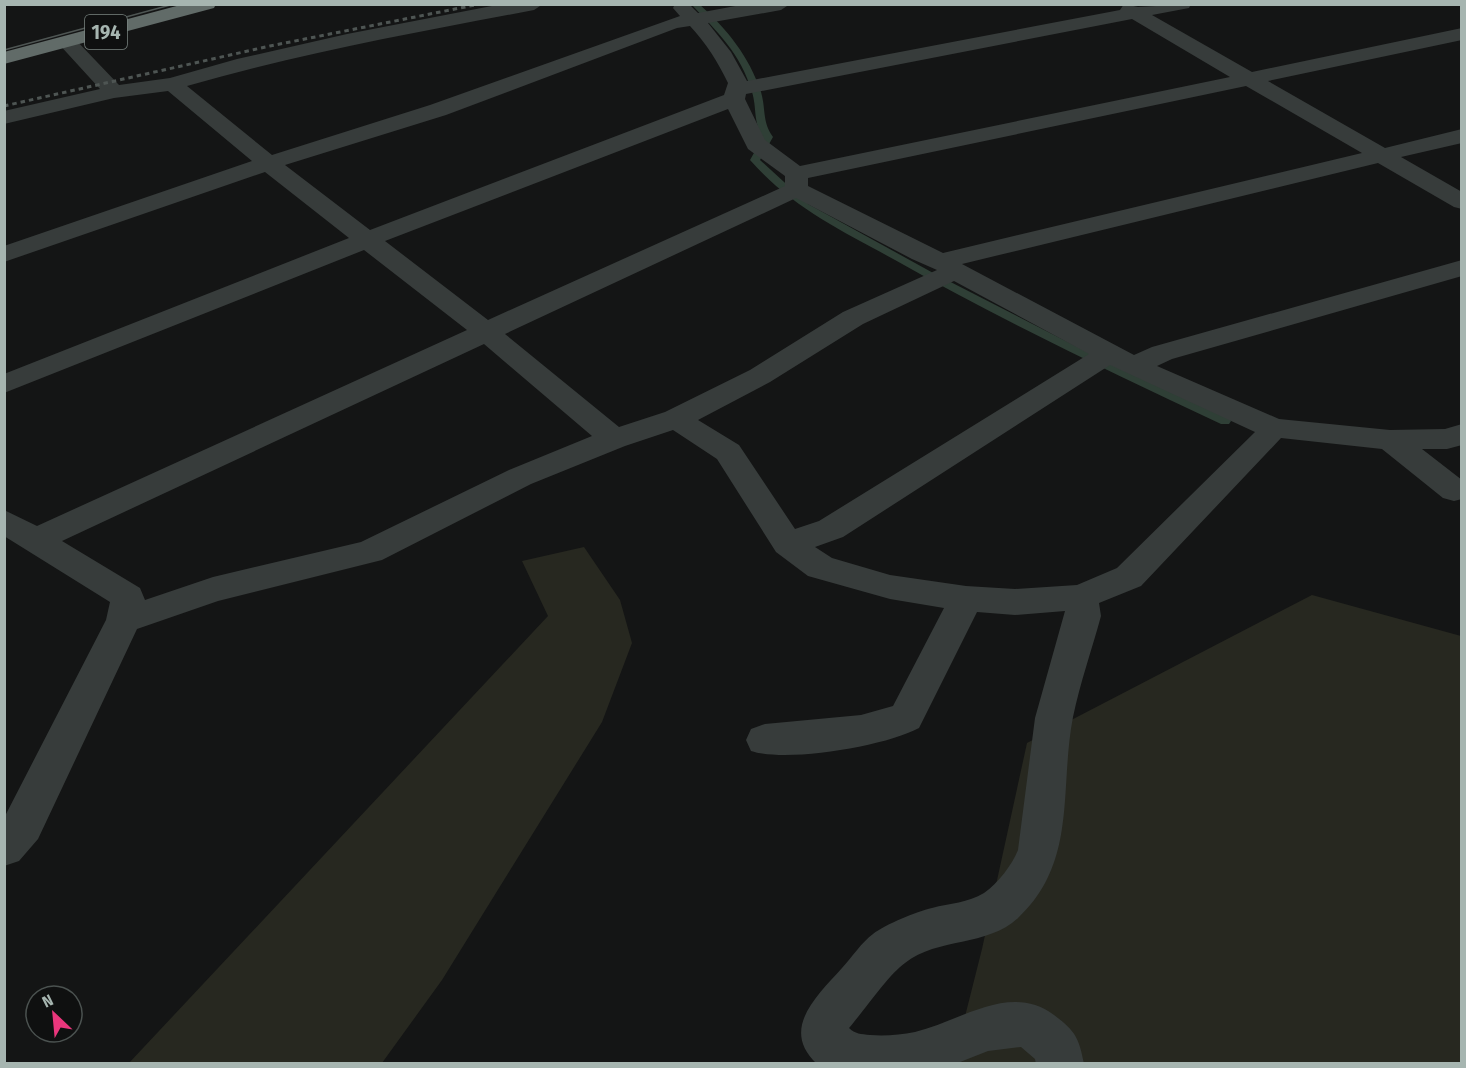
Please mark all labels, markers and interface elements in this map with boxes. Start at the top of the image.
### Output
road number: 194 [85,15,127,49]
north arrow [24,984,84,1044]
text: N [39,990,56,1012]

